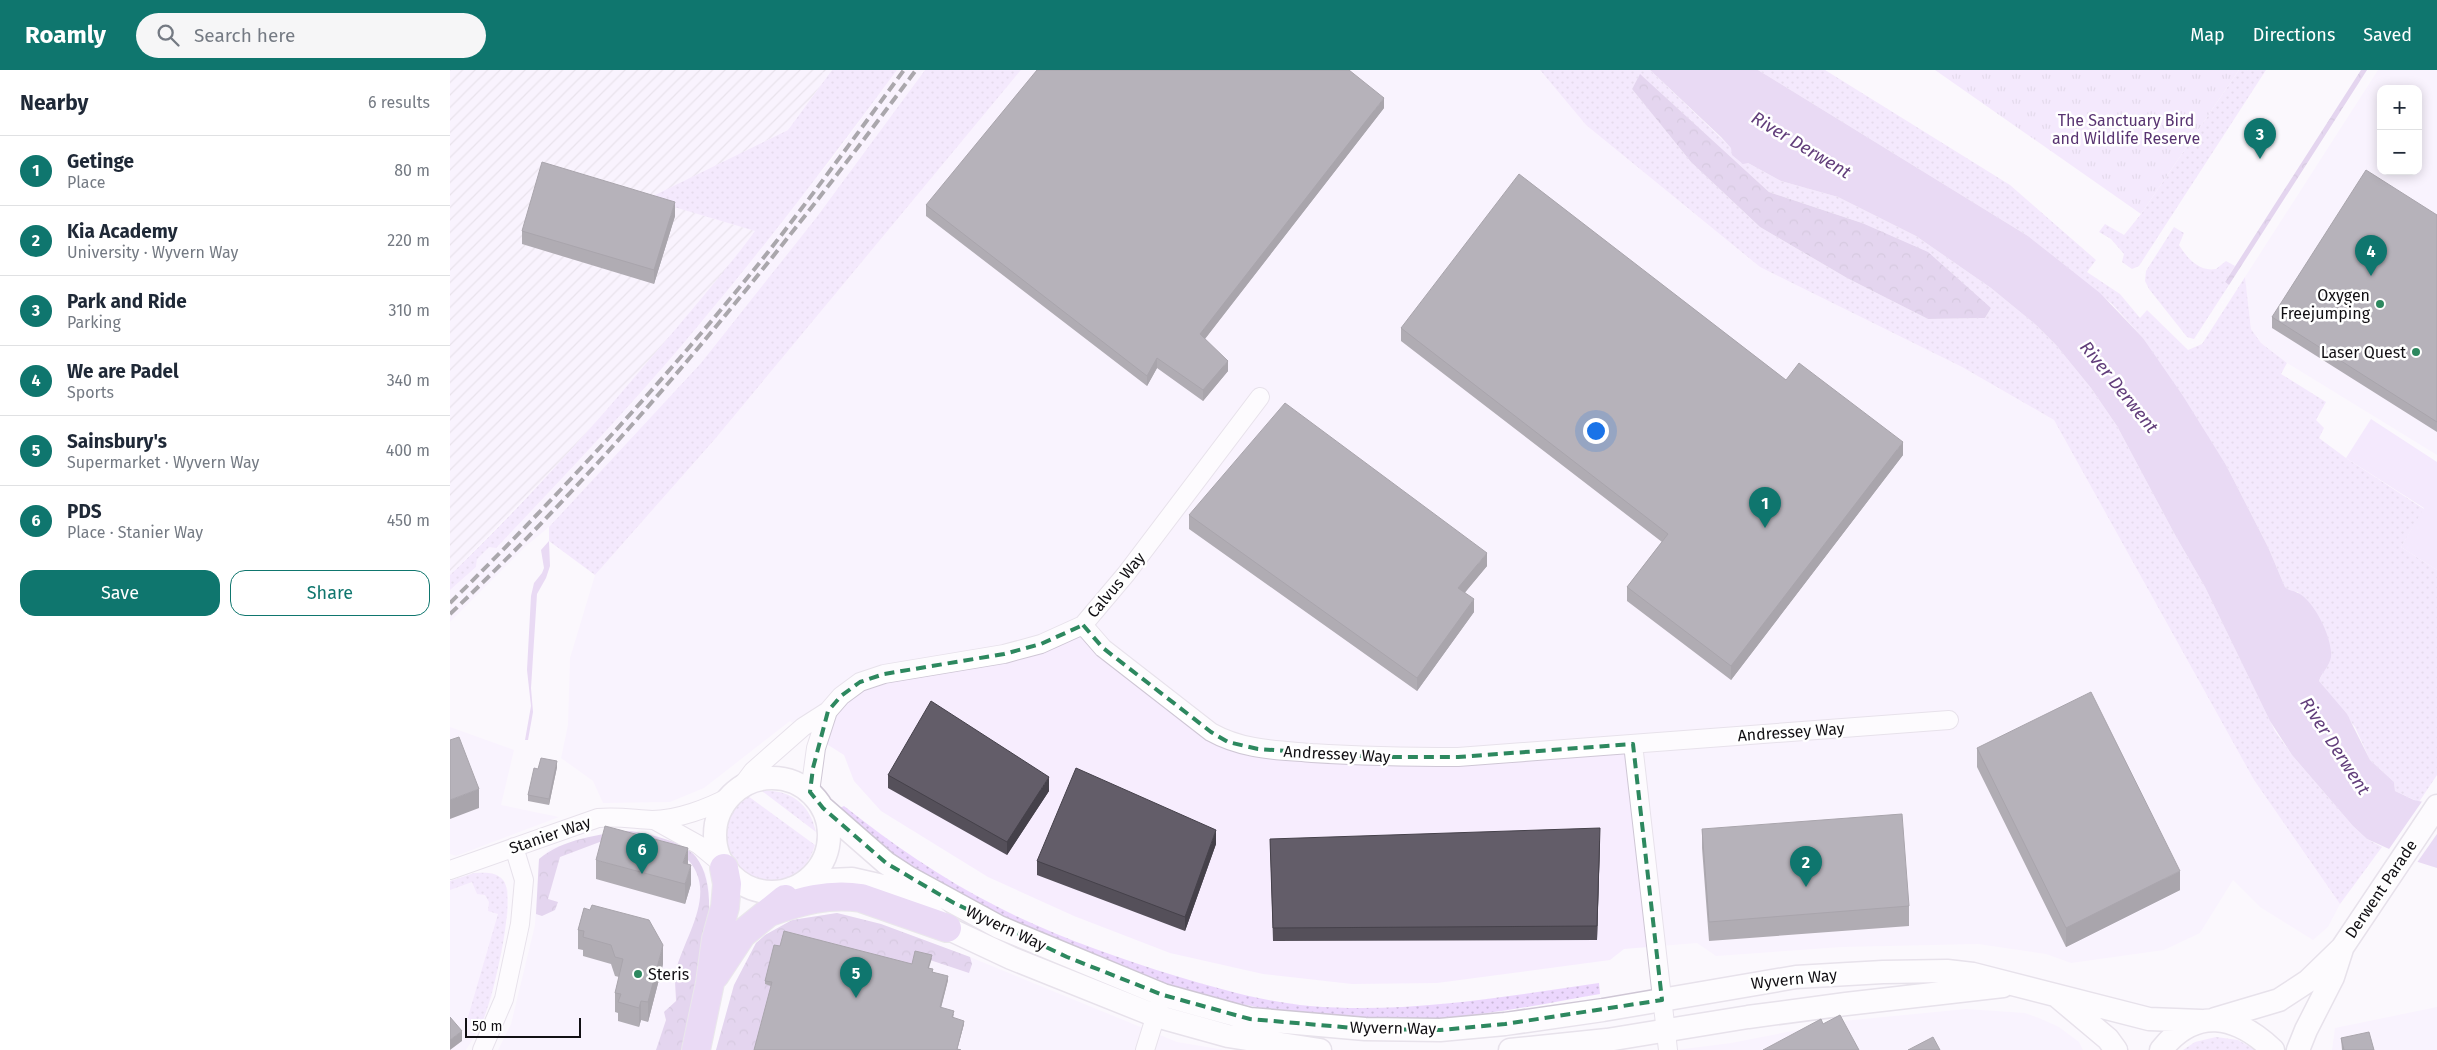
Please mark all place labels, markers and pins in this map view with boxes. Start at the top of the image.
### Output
pin: 3 [2244,118,2276,159]
pin: 4 [2355,235,2387,276]
place label: Oxygen Freejumping [2280,286,2371,323]
marker: Oxygen Freejumping [2374,298,2386,310]
place label: Laser Quest [2321,343,2406,362]
marker: Laser Quest [2410,346,2422,358]
pin: 1 [1749,487,1781,528]
pin: 6 [626,833,658,874]
pin: 2 [1790,846,1822,887]
pin: 5 [840,957,872,998]
place label: Steris [648,965,689,984]
marker: Steris [632,968,644,980]

